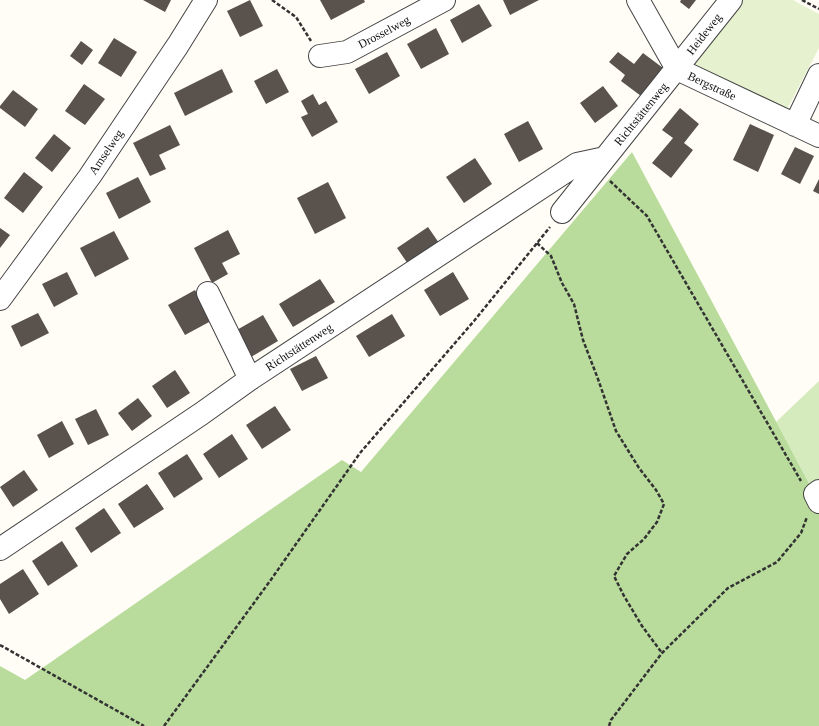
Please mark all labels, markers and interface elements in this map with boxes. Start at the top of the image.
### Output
street label: Heideweg [684,11,724,57]
street label: Drosselweg [356,13,412,51]
street label: Bergstraße [686,69,738,103]
street label: Richtstättenweg [611,80,671,148]
street label: Amselweg [86,127,126,177]
street label: Richtstättenweg [263,320,335,374]

